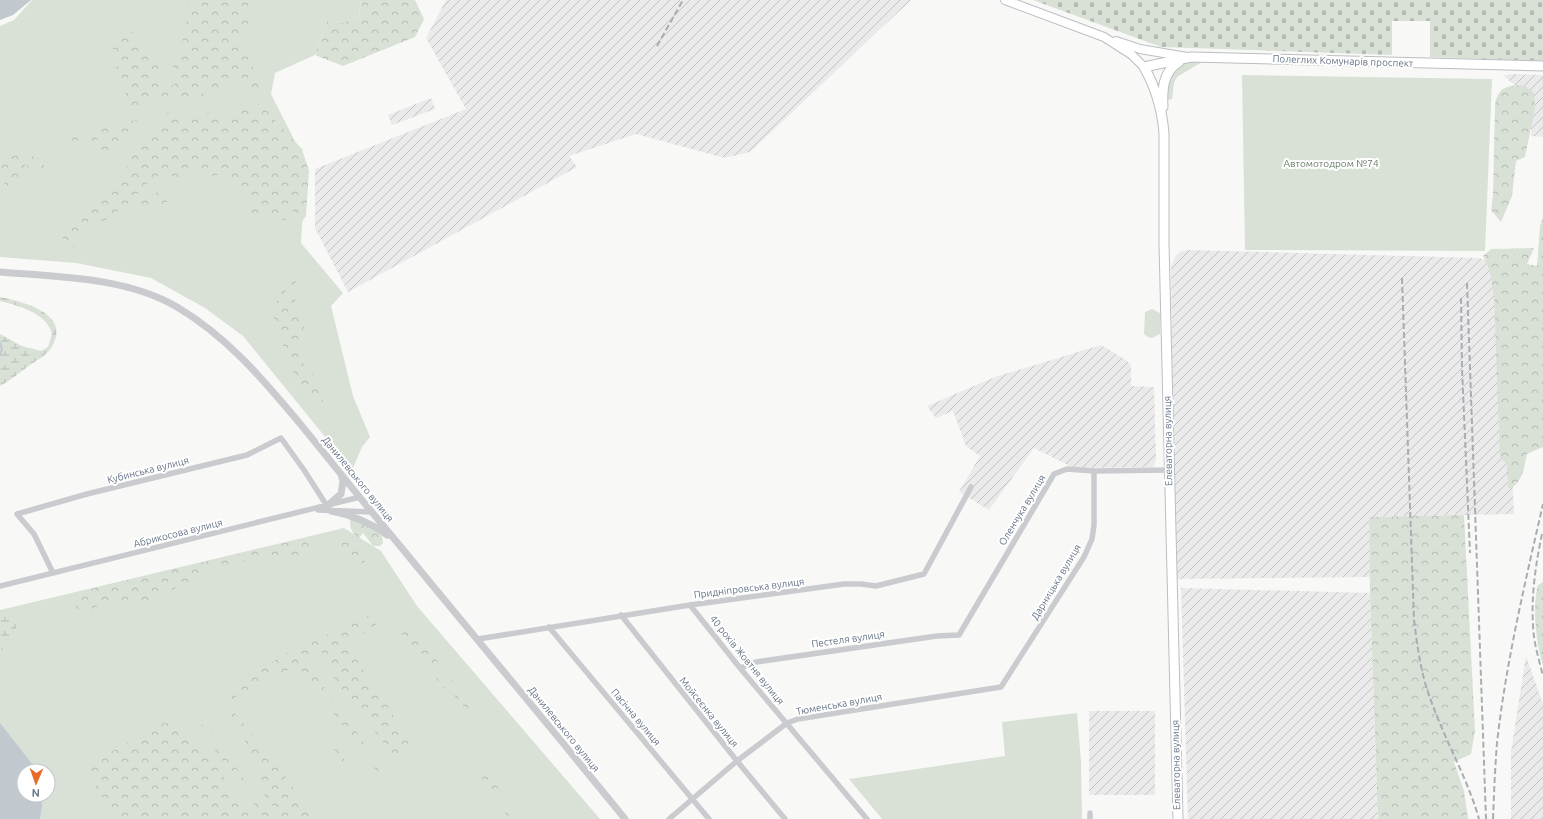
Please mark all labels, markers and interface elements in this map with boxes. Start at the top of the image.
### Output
street label: Полеглих Комунарів проспект [1272,53,1414,69]
park label: Автомотодром №74 [1283,158,1379,169]
street label: Елеваторна вулиця [1162,396,1174,486]
street label: Данилевського вулиця [320,434,396,524]
street label: Кубинська вулиця [106,455,190,485]
street label: Оленчука вулиця [997,473,1047,547]
street label: Абрикосова вулиця [132,517,224,549]
street label: Дарницька вулиця [1029,542,1083,622]
street label: Придніпровська вулиця [693,576,805,600]
street label: 40 років Жовтня вулиця [708,613,786,707]
street label: Пестеля вулиця [811,628,885,650]
street label: Мойсеєнка вулиця [677,675,741,749]
street label: Данилевського вулиця [526,684,602,774]
street label: Пасічна вулиця [609,686,663,748]
street label: Тюменська вулиця [795,691,883,717]
street label: Елеваторна вулиця [1170,720,1182,810]
north arrow [16,763,56,803]
text: N [31,787,40,799]

